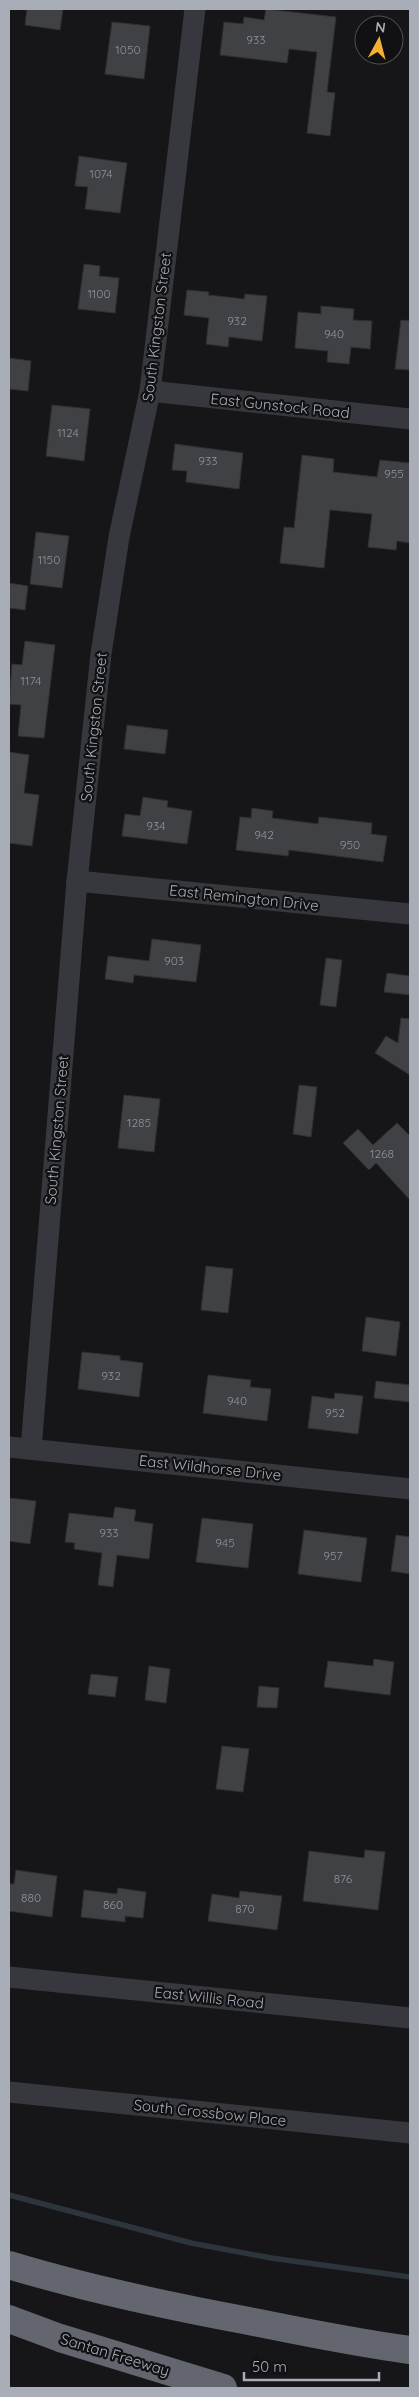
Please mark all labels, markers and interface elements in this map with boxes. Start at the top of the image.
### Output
north arrow [354,15,404,65]
text: N [374,18,387,37]
house number: 933 [246,32,266,47]
house number: 1050 [115,42,141,57]
house number: 1074 [90,166,112,181]
street label: South Kingston Street [138,251,175,402]
house number: 1100 [87,286,111,301]
house number: 932 [227,313,247,328]
house number: 940 [324,326,344,341]
street label: East Gunstock Road [210,389,350,422]
house number: 1124 [57,425,79,440]
house number: 933 [198,453,218,468]
house number: 955 [384,466,404,481]
house number: 1150 [38,552,60,567]
street label: South Kingston Street [76,651,111,802]
house number: 1174 [21,673,41,688]
house number: 934 [146,818,166,833]
house number: 942 [254,827,274,842]
house number: 950 [340,837,360,852]
street label: East Remington Drive [168,880,320,915]
house number: 903 [164,953,184,968]
street label: South Kingston Street [41,1055,72,1205]
house number: 1285 [127,1115,151,1130]
house number: 1268 [370,1146,394,1161]
house number: 932 [101,1368,121,1383]
house number: 940 [227,1393,247,1408]
house number: 952 [325,1405,345,1420]
street label: East Wildhorse Drive [138,1451,282,1484]
house number: 933 [99,1525,119,1540]
house number: 945 [215,1535,235,1550]
house number: 957 [323,1548,343,1563]
house number: 876 [334,1871,353,1886]
house number: 880 [21,1890,41,1905]
house number: 860 [103,1897,123,1912]
house number: 870 [235,1901,255,1916]
street label: East Willis Road [153,1982,265,2013]
street label: South Crossbow Place [133,2095,287,2130]
street label: Santan Freeway [58,2329,172,2380]
scale bar [244,2350,379,2382]
text: 50 m [252,2357,287,2376]

